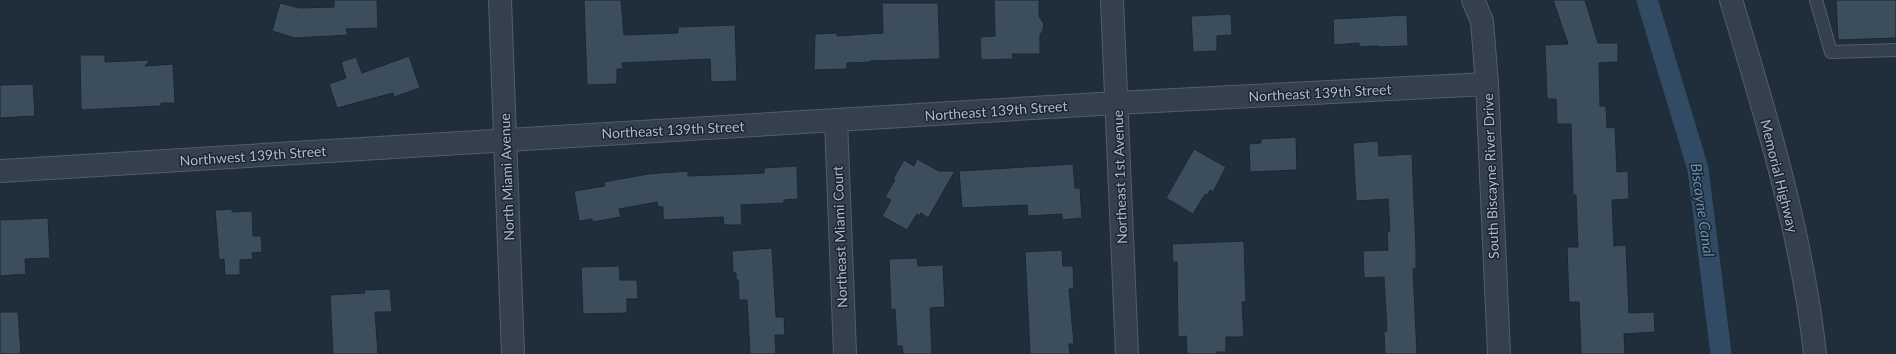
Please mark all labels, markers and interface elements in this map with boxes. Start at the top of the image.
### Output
street label: Northeast 139th Street [1248,80,1392,105]
street label: South Biscayne River Drive [1479,93,1502,259]
street label: Northeast 139th Street [924,97,1068,124]
street label: Northeast 1st Avenue [1109,110,1130,244]
street label: North Miami Avenue [496,113,517,241]
street label: Northeast 139th Street [601,117,745,142]
street label: Memorial Highway [1757,118,1802,235]
street label: Northwest 139th Street [179,142,327,169]
water label: Biscayne Canal [1688,162,1719,259]
street label: Northeast Miami Court [829,166,850,308]

